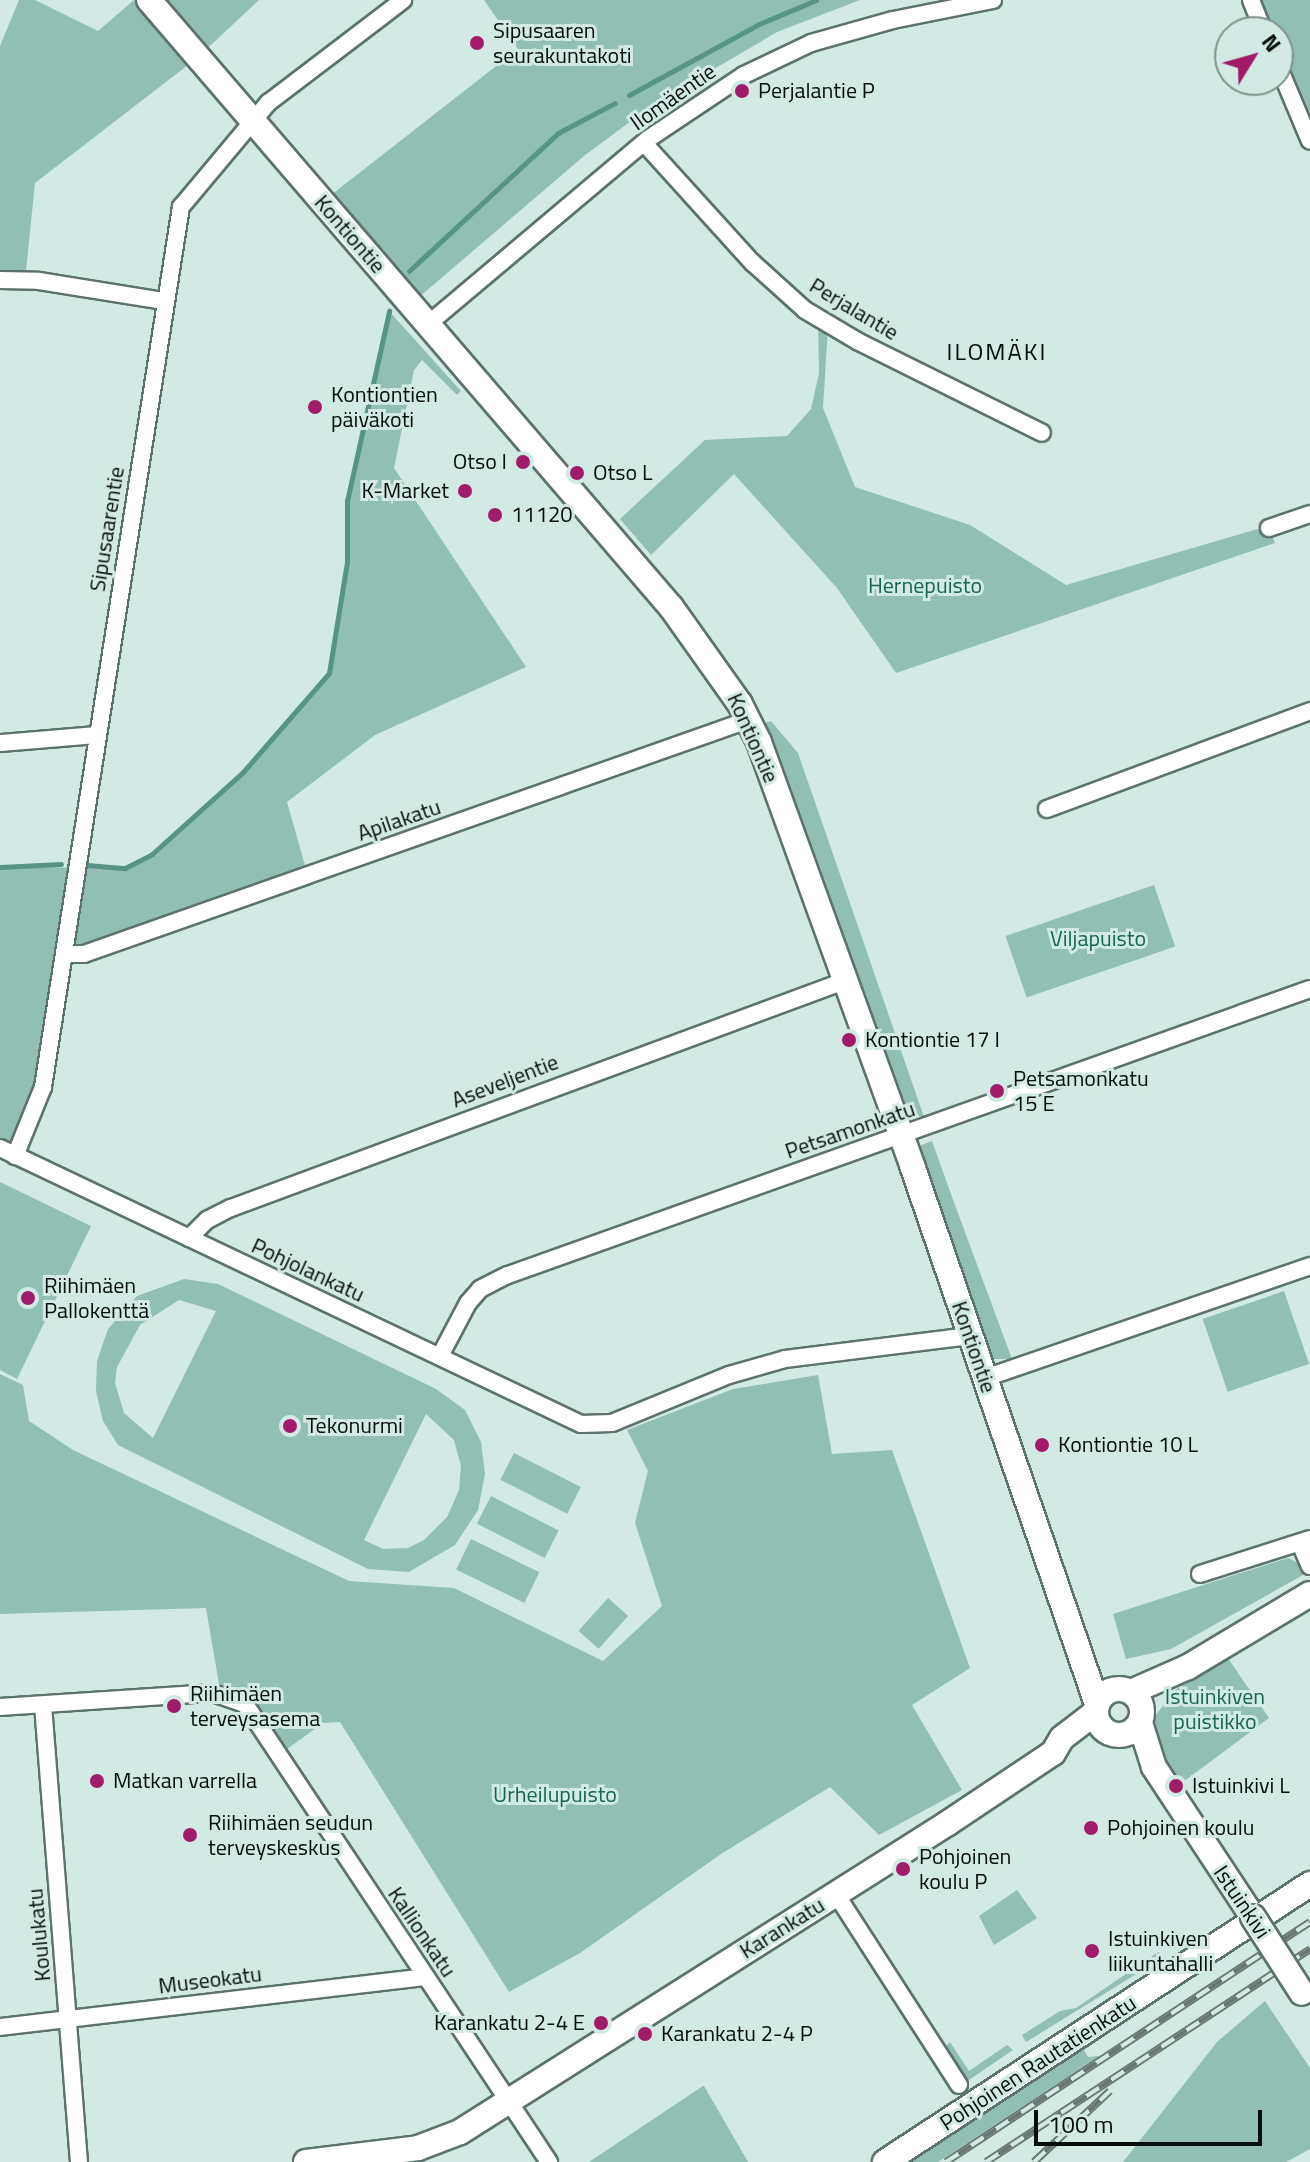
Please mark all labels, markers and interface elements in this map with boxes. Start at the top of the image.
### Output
north arrow [1214,16,1294,96]
place label: Sipusaaren seurakuntakoti [493,17,632,68]
text: N [1253,26,1290,59]
marker: Sipusaaren seurakuntakoti [468,34,486,52]
street label: Ilomäentie [625,58,721,136]
place label: Perjalantie P [758,78,875,104]
marker: Perjalantie P [733,82,751,100]
street label: Kontiontie [309,189,391,279]
street label: Perjalantie [805,272,903,346]
district label: ILOMÄKI [947,338,1047,366]
place label: Kontiontien päiväkoti [331,381,438,432]
marker: Kontiontien päiväkoti [306,398,324,416]
place label: Otso I [453,449,507,475]
marker: Otso I [514,453,532,471]
place label: Otso L [593,460,652,486]
marker: Otso L [568,464,586,482]
street label: Sipusaarentie [84,465,130,593]
place label: K-Market [362,478,449,504]
marker: K-Market [456,482,474,500]
place label: 11120 [511,502,573,528]
marker: 11120 [486,506,504,524]
park label: Hernepuisto [868,573,982,599]
street label: Kontiontie [722,689,784,787]
street label: Apilakatu [354,793,444,847]
park label: Viljapuisto [1050,926,1146,952]
place label: Kontiontie 17 I [865,1027,1000,1053]
marker: Kontiontie 17 I [840,1031,858,1049]
street label: Aseveljentie [448,1049,562,1113]
place label: Petsamonkatu 15 E [1013,1065,1149,1116]
marker: Petsamonkatu 15 E [988,1082,1006,1100]
street label: Petsamonkatu [782,1095,918,1165]
street label: Pohjolankatu [247,1232,369,1308]
place label: Riihimäen Pallokenttä [44,1272,149,1324]
marker: Riihimäen Pallokenttä [19,1289,37,1307]
street label: Kontiontie [946,1298,1002,1396]
place label: Tekonurmi [306,1413,403,1439]
marker: Tekonurmi [281,1417,299,1435]
place label: Kontiontie 10 L [1058,1432,1198,1458]
marker: Kontiontie 10 L [1033,1436,1051,1454]
place label: Riihimäen terveysasema [190,1680,320,1732]
park label: Istuinkiven puistikko [1165,1683,1265,1734]
marker: Riihimäen terveysasema [165,1697,183,1715]
place label: Matkan varrella [113,1768,257,1794]
marker: Matkan varrella [88,1772,106,1790]
place label: Istuinkivi L [1192,1773,1290,1799]
marker: Istuinkivi L [1167,1777,1185,1795]
park label: Urheilupuisto [493,1782,617,1808]
place label: Riihimäen seudun terveyskeskus [208,1809,373,1860]
place label: Pohjoinen koulu [1107,1815,1255,1841]
marker: Pohjoinen koulu [1082,1819,1100,1837]
marker: Riihimäen seudun terveyskeskus [179,1824,201,1846]
place label: Pohjoinen koulu P [919,1843,1011,1894]
marker: Pohjoinen koulu P [894,1860,912,1878]
street label: Istuinkivi [1208,1860,1276,1944]
street label: Kallionkatu [382,1882,462,1982]
street label: Koulukatu [22,1887,56,1983]
street label: Karankatu [735,1892,829,1964]
place label: Istuinkiven liikuntahalli [1108,1925,1213,1976]
marker: Istuinkiven liikuntahalli [1083,1942,1101,1960]
street label: Museokatu [157,1961,263,1999]
street label: Pohjoinen Rautatienkatu [935,1990,1141,2136]
place label: Karankatu 2-4 E [434,2010,585,2036]
marker: Karankatu 2-4 E [592,2014,610,2032]
place label: Karankatu 2-4 P [661,2021,813,2047]
marker: Karankatu 2-4 P [636,2025,654,2043]
scale bar [1038,2094,1266,2144]
text: 100 m [1048,2106,1114,2142]

